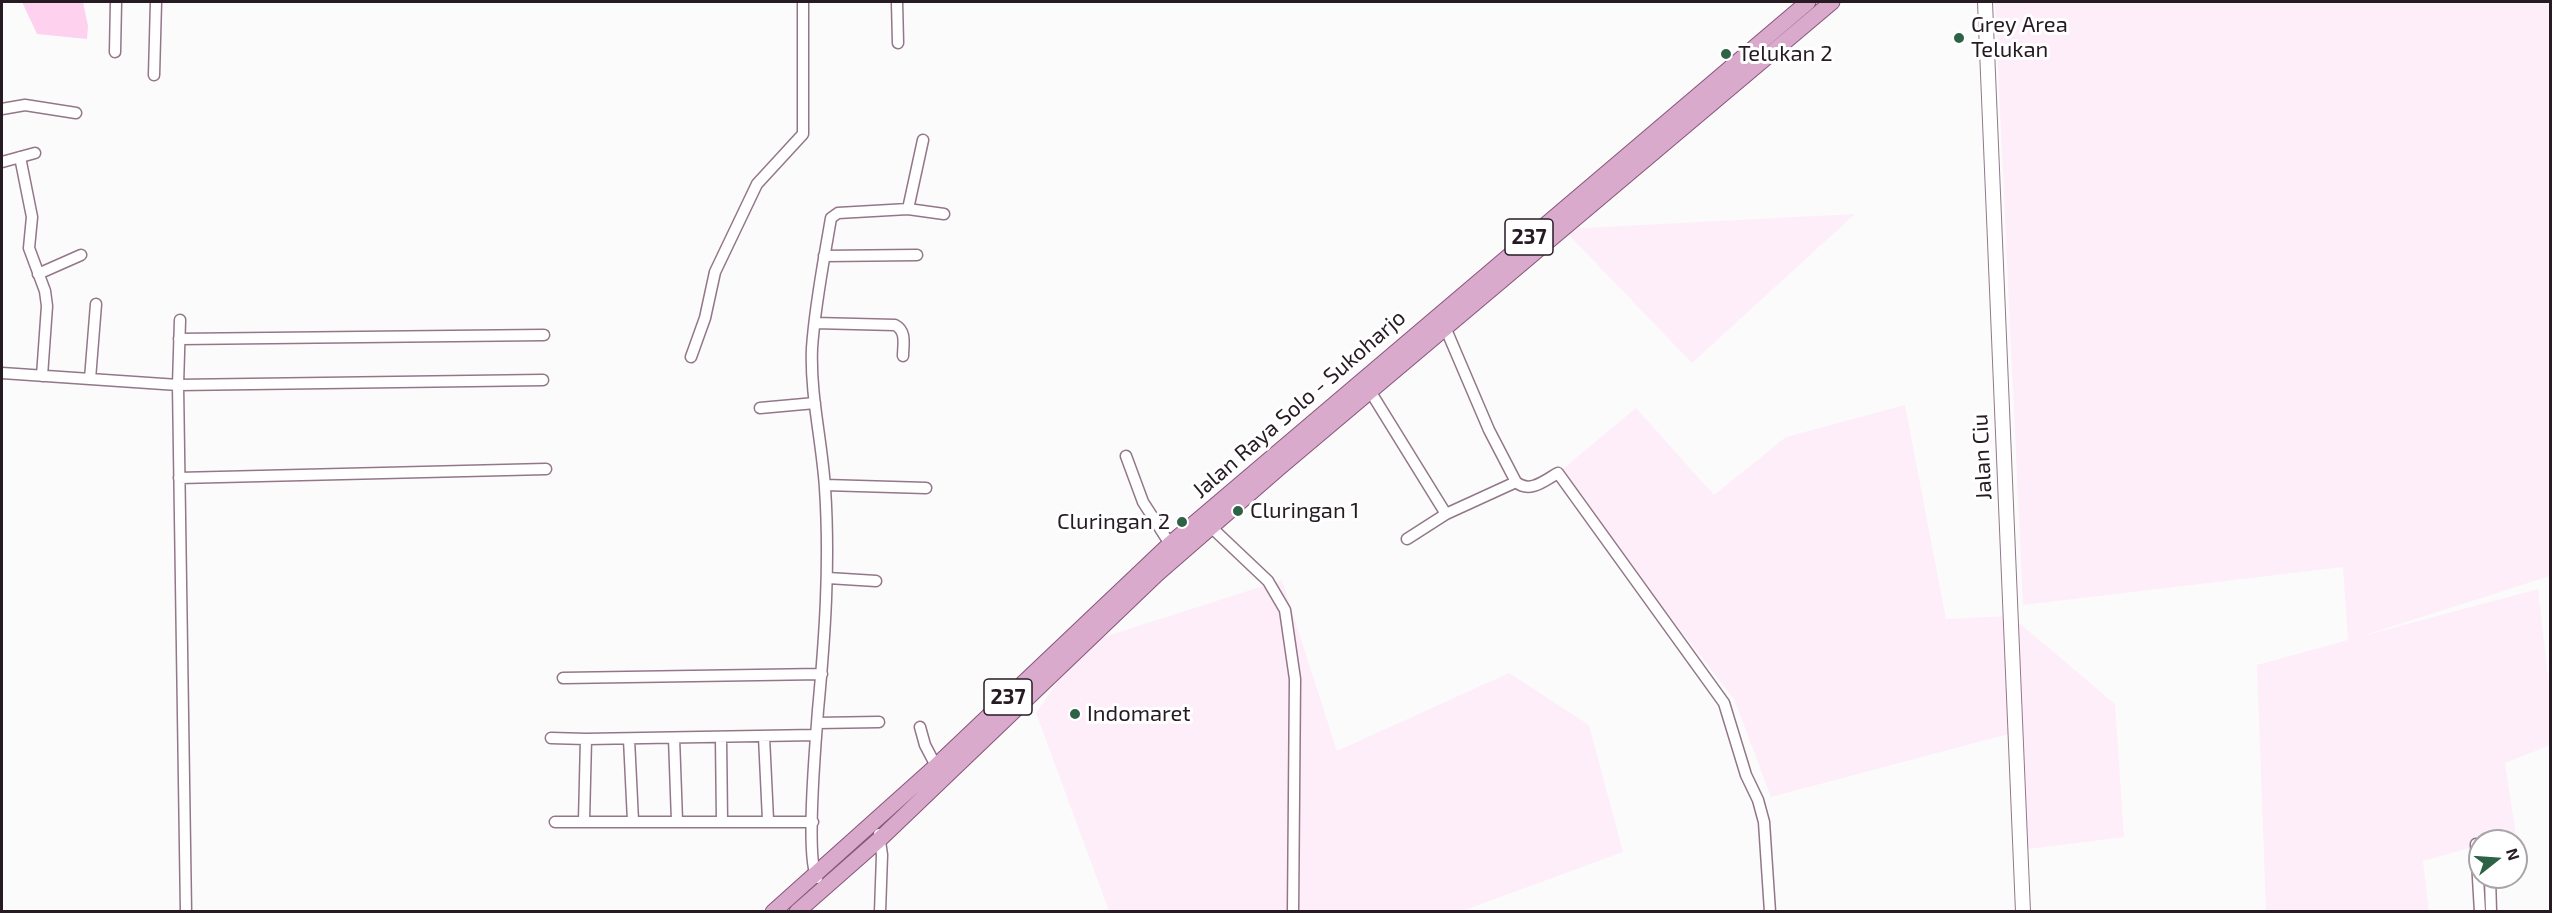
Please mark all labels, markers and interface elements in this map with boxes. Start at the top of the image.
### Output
place label: Grey Area Telukan [1971,12,2068,63]
marker: Grey Area Telukan [1952,31,1966,45]
place label: Telukan 2 [1738,41,1833,67]
marker: Telukan 2 [1719,47,1733,61]
road number: 237 [1505,219,1553,255]
street label: Jalan Raya Solo - Sukoharjo [1187,304,1411,504]
street label: Jalan Ciu [1967,413,1997,501]
place label: Cluringan 1 [1250,498,1359,524]
marker: Cluringan 1 [1231,504,1245,518]
place label: Cluringan 2 [1057,509,1170,535]
marker: Cluringan 2 [1175,515,1189,529]
road number: 237 [984,679,1032,715]
place label: Indomaret [1087,701,1191,727]
marker: Indomaret [1068,707,1082,721]
north arrow [2468,829,2528,889]
text: N [2503,846,2525,862]

